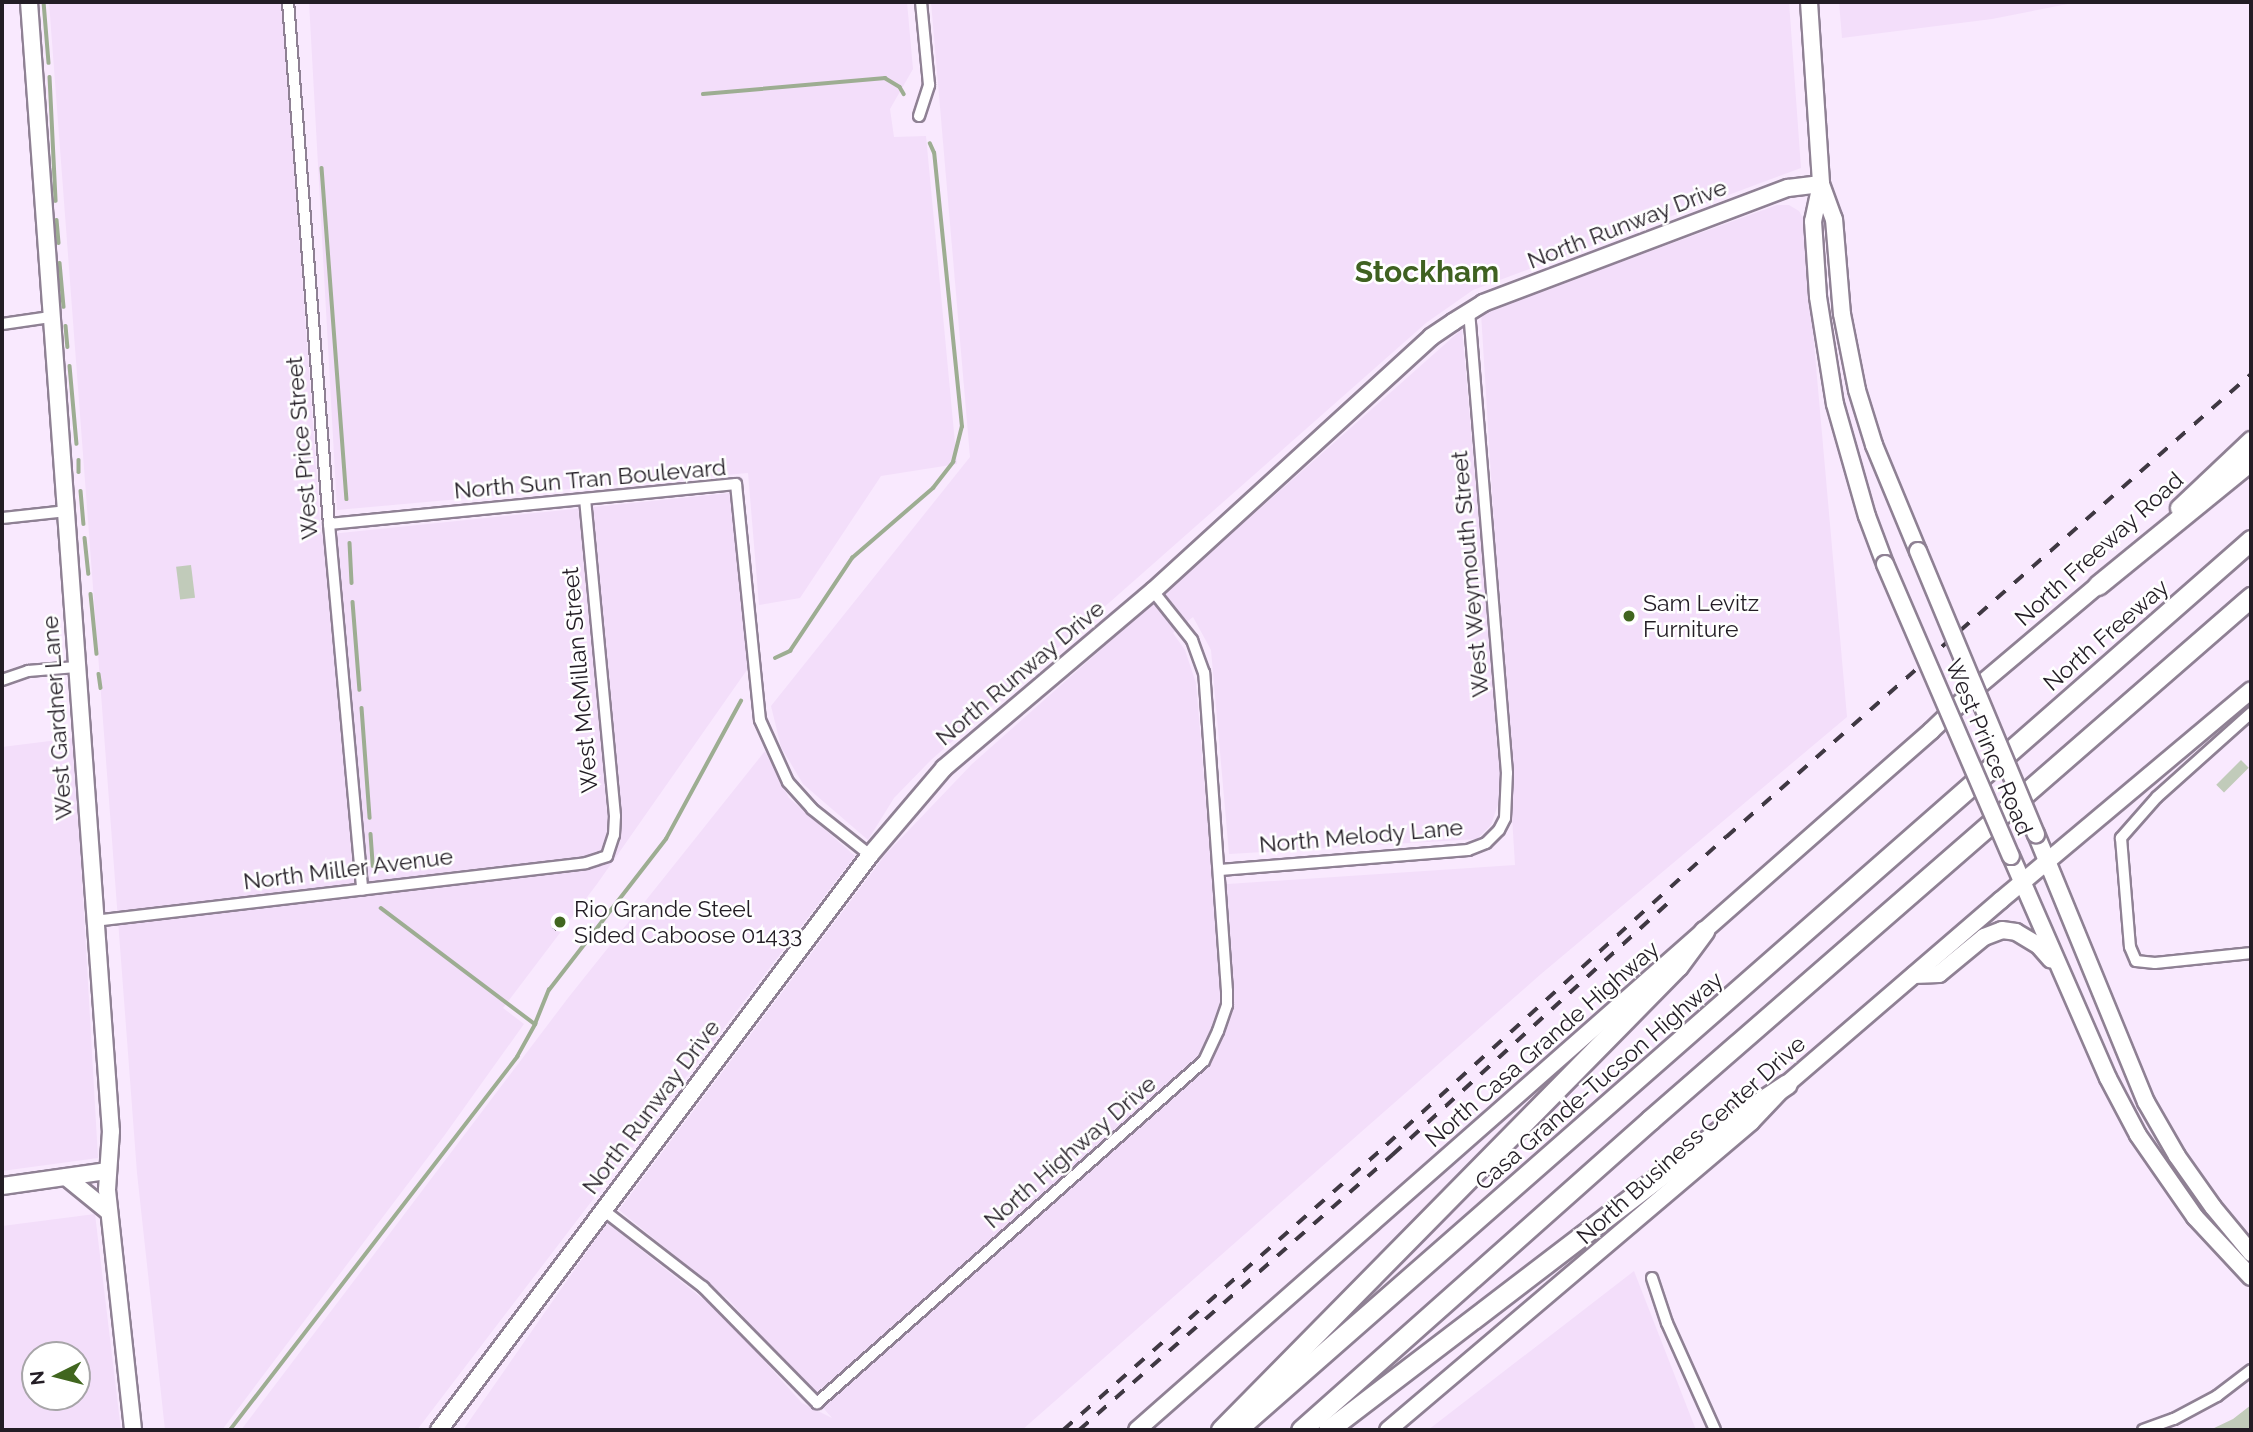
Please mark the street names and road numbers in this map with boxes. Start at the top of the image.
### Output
street label: North Runway Drive [1523,173,1731,275]
street label: West Price Street [280,355,324,541]
street label: West Weymouth Street [1445,449,1495,699]
street label: North Sun Tran Boulevard [452,453,728,505]
street label: North Freeway Road [2009,466,2189,632]
street label: West McMillan Street [556,566,604,794]
street label: North Freeway [2038,573,2174,697]
street label: North Runway Drive [930,594,1110,752]
street label: West Gardner Lane [36,615,78,821]
street label: West Prince Road [1939,655,2039,839]
street label: North Melody Lane [1258,813,1464,859]
street label: North Miller Avenue [241,842,455,896]
street label: North Casa Grande Highway [1420,935,1664,1153]
street label: Casa Grande-Tucson Highway [1470,966,1728,1196]
street label: North Runway Drive [576,1014,726,1200]
street label: North Business Center Drive [1571,1030,1811,1250]
street label: North Highway Drive [978,1070,1162,1234]

